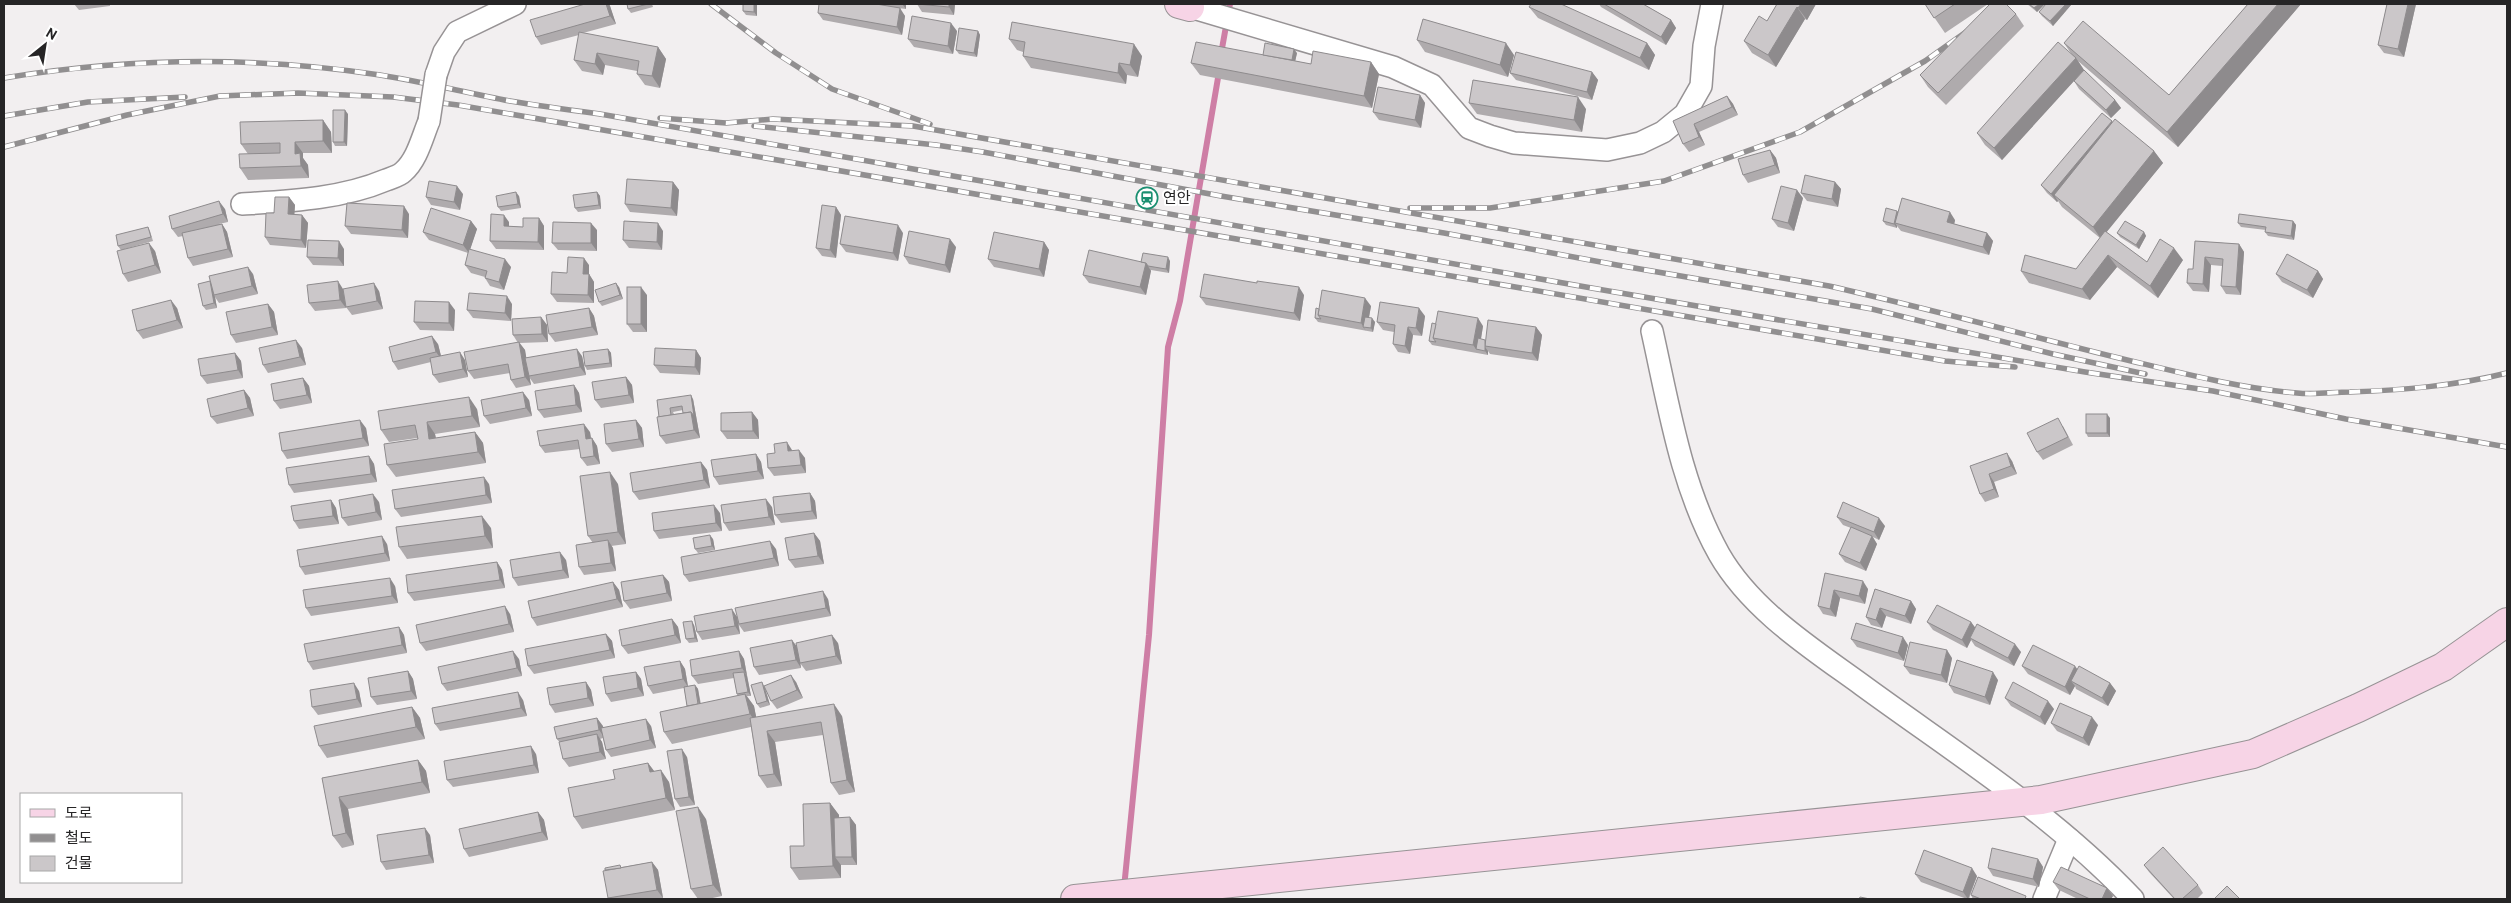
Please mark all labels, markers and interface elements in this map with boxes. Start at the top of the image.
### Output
north arrow [20,20,70,70]
text: N [42,25,59,45]
station icon: 연안 [1135,186,1159,210]
place label: 연안 [1163,190,1191,209]
legend [20,793,182,883]
text: 도로 [65,805,93,824]
text: 철도 [65,830,93,849]
text: 건물 [65,855,93,874]

